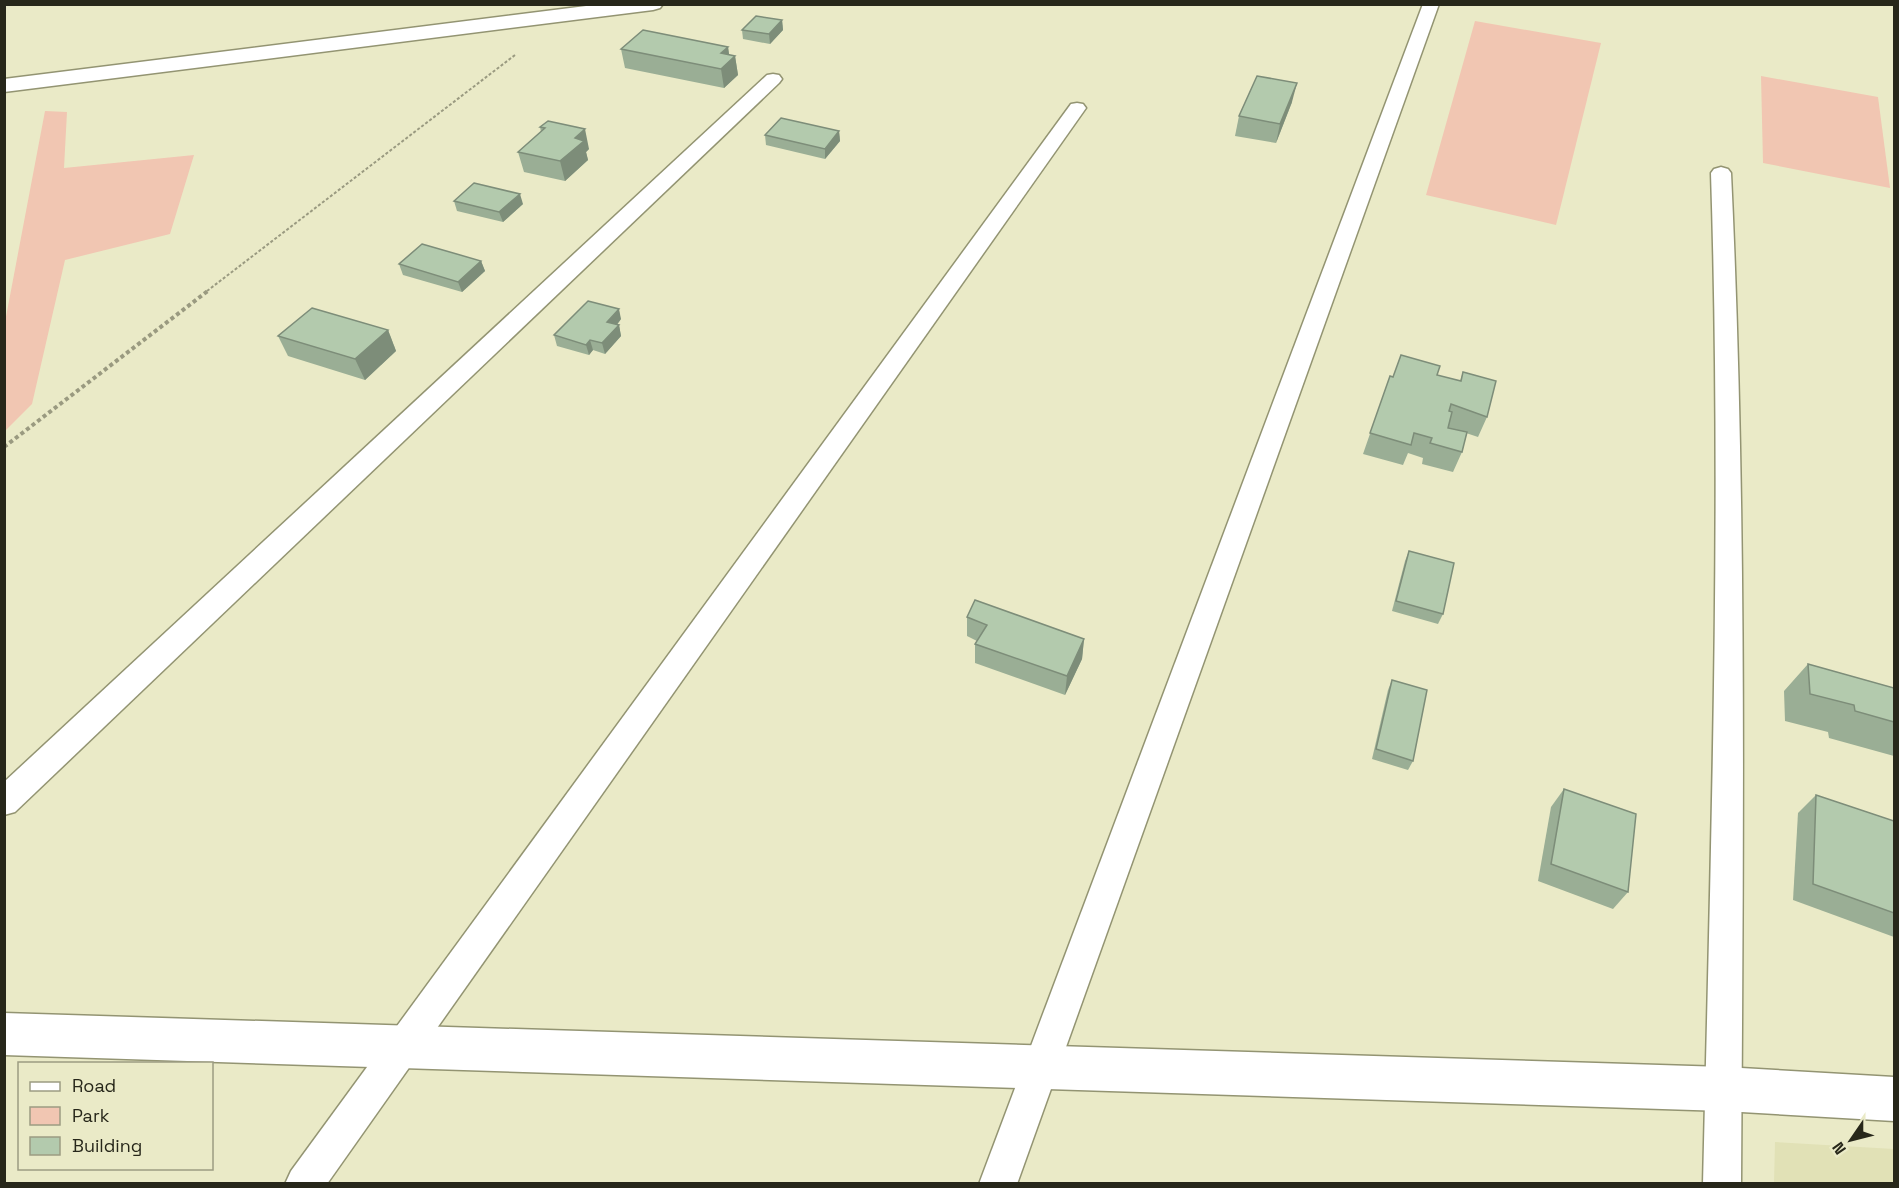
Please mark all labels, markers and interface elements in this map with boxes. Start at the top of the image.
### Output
legend [18,1062,213,1170]
text: Road [72,1074,116,1097]
text: Park [72,1104,110,1127]
north arrow [1821,1110,1881,1170]
text: Building [72,1134,142,1157]
text: N [1827,1138,1851,1159]

